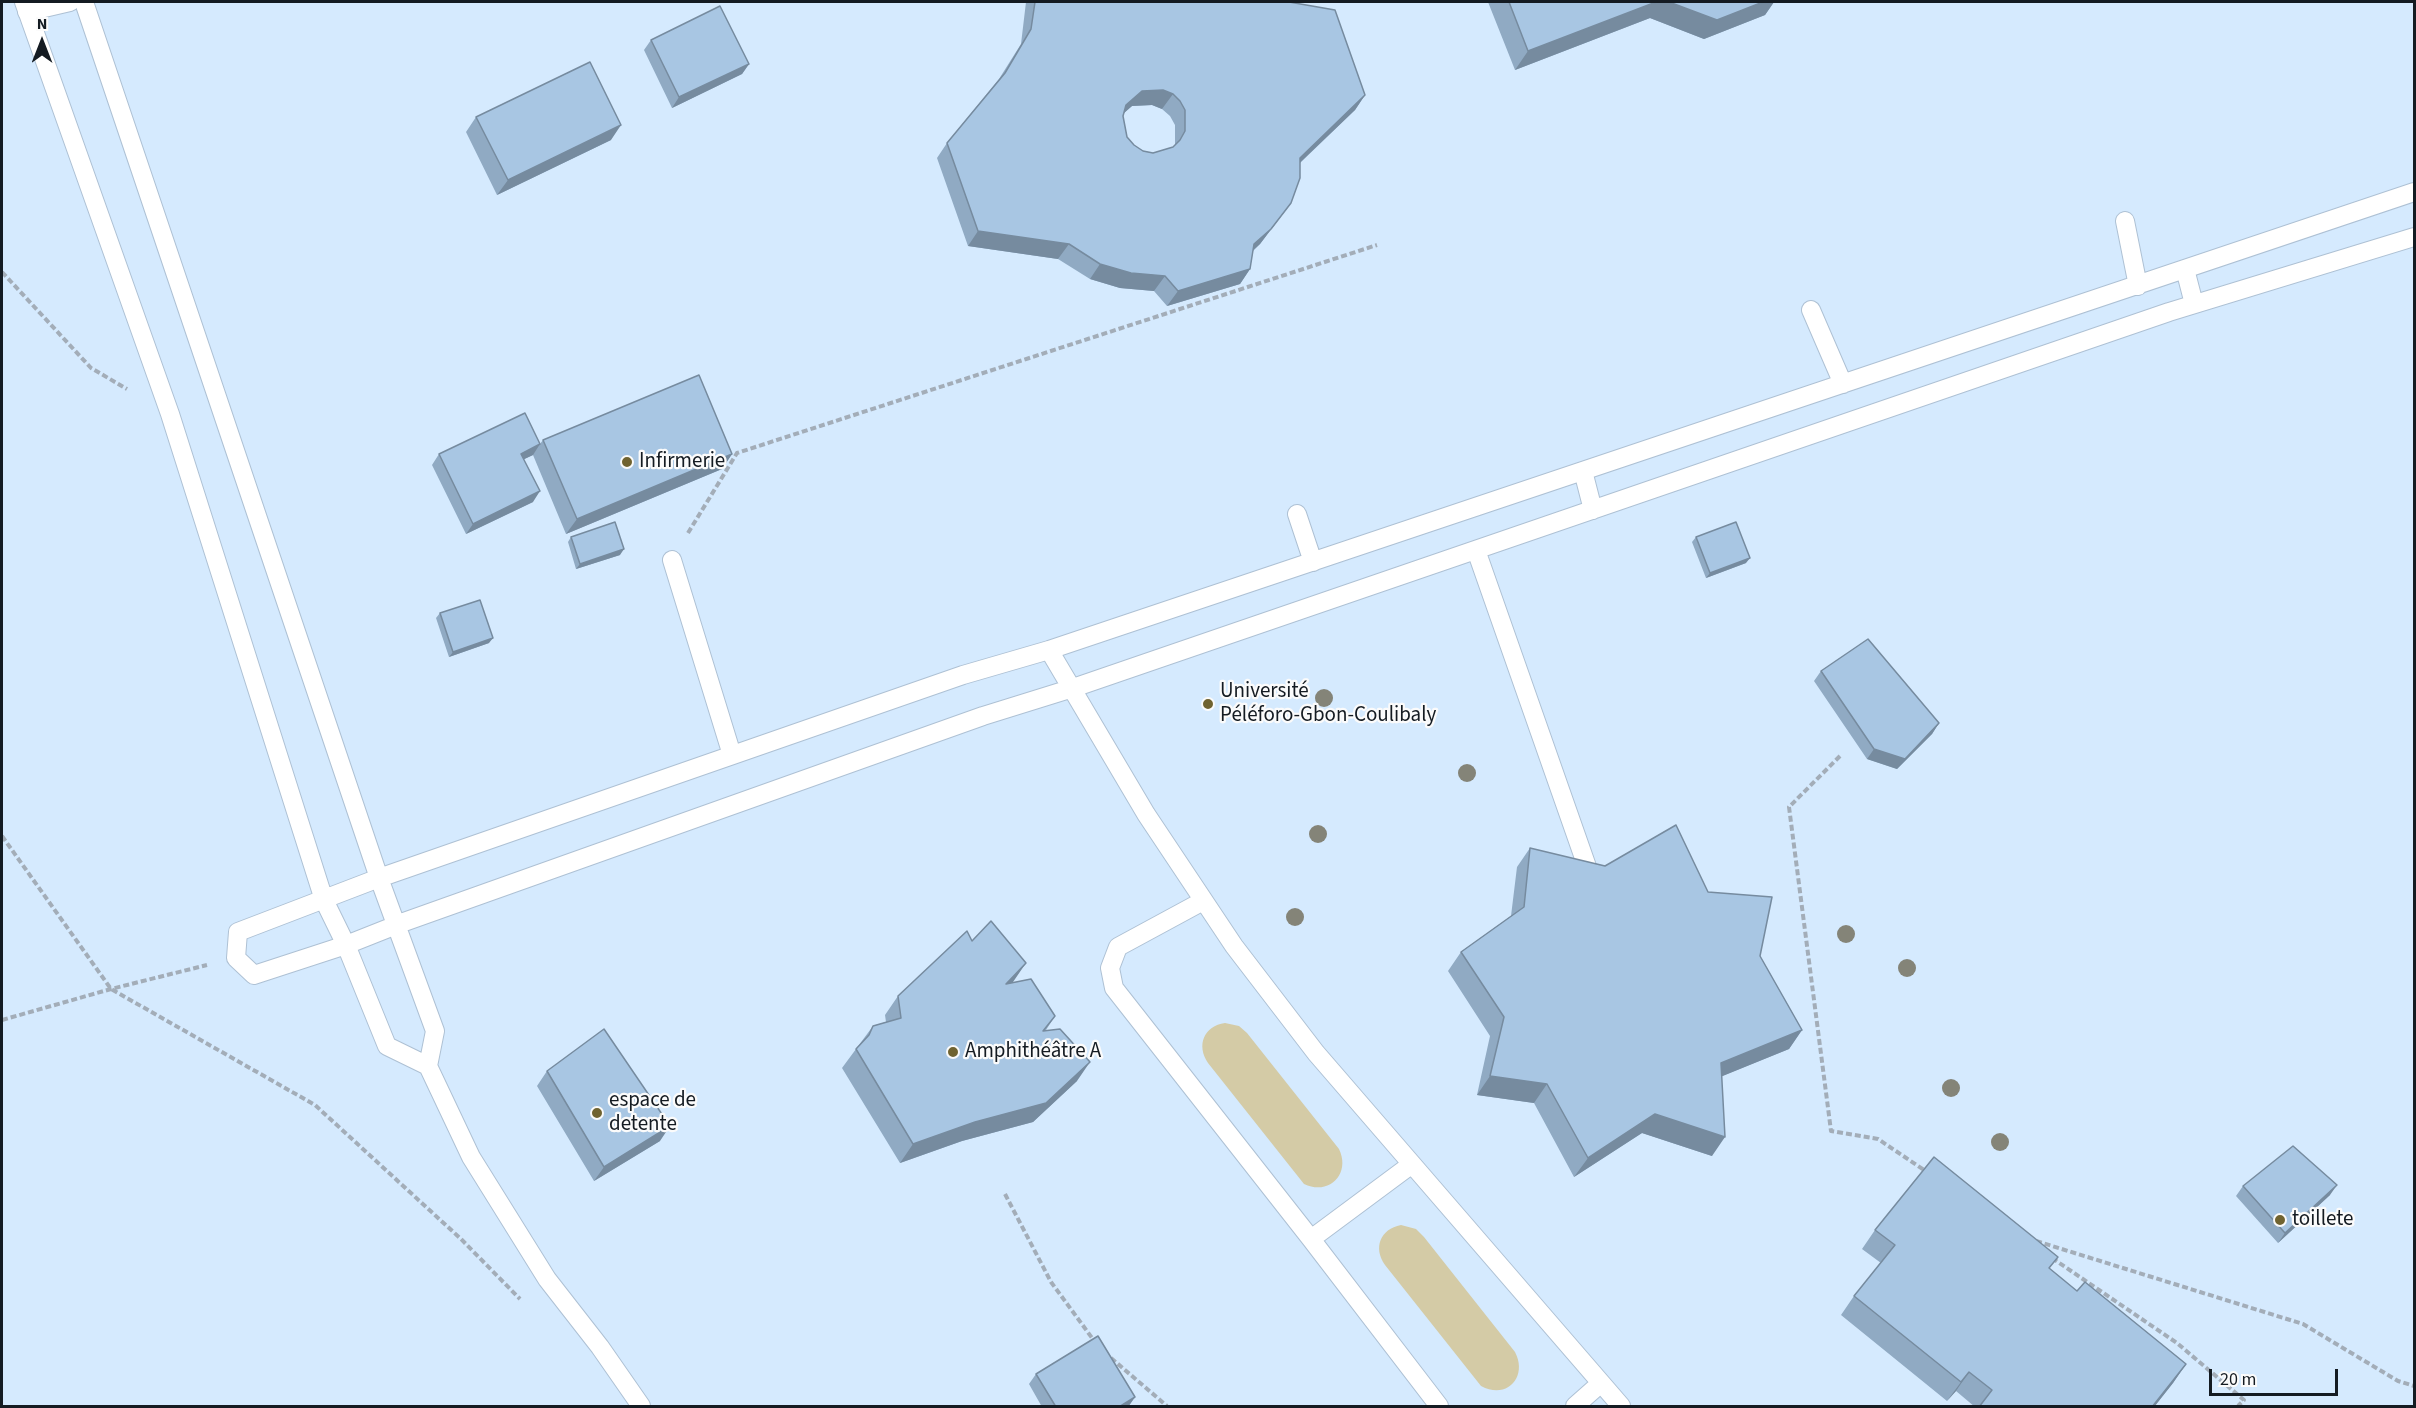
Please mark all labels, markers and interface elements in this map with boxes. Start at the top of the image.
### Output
north arrow [12,12,72,72]
text: N [37,13,47,35]
place label: Infirmerie [639,449,725,475]
marker: Infirmerie [620,455,634,469]
place label: Université Péléforo-Gbon-Coulibaly [1220,679,1436,729]
marker: Université Péléforo-Gbon-Coulibaly [1201,697,1215,711]
place label: Amphithéâtre A [965,1039,1101,1065]
marker: Amphithéâtre A [946,1045,960,1059]
place label: espace de detente [609,1088,696,1138]
marker: espace de detente [590,1106,604,1120]
place label: toillete [2292,1207,2354,1233]
marker: toillete [2273,1213,2287,1227]
scale bar [2212,1357,2341,1395]
text: 20 m [2220,1367,2256,1392]

